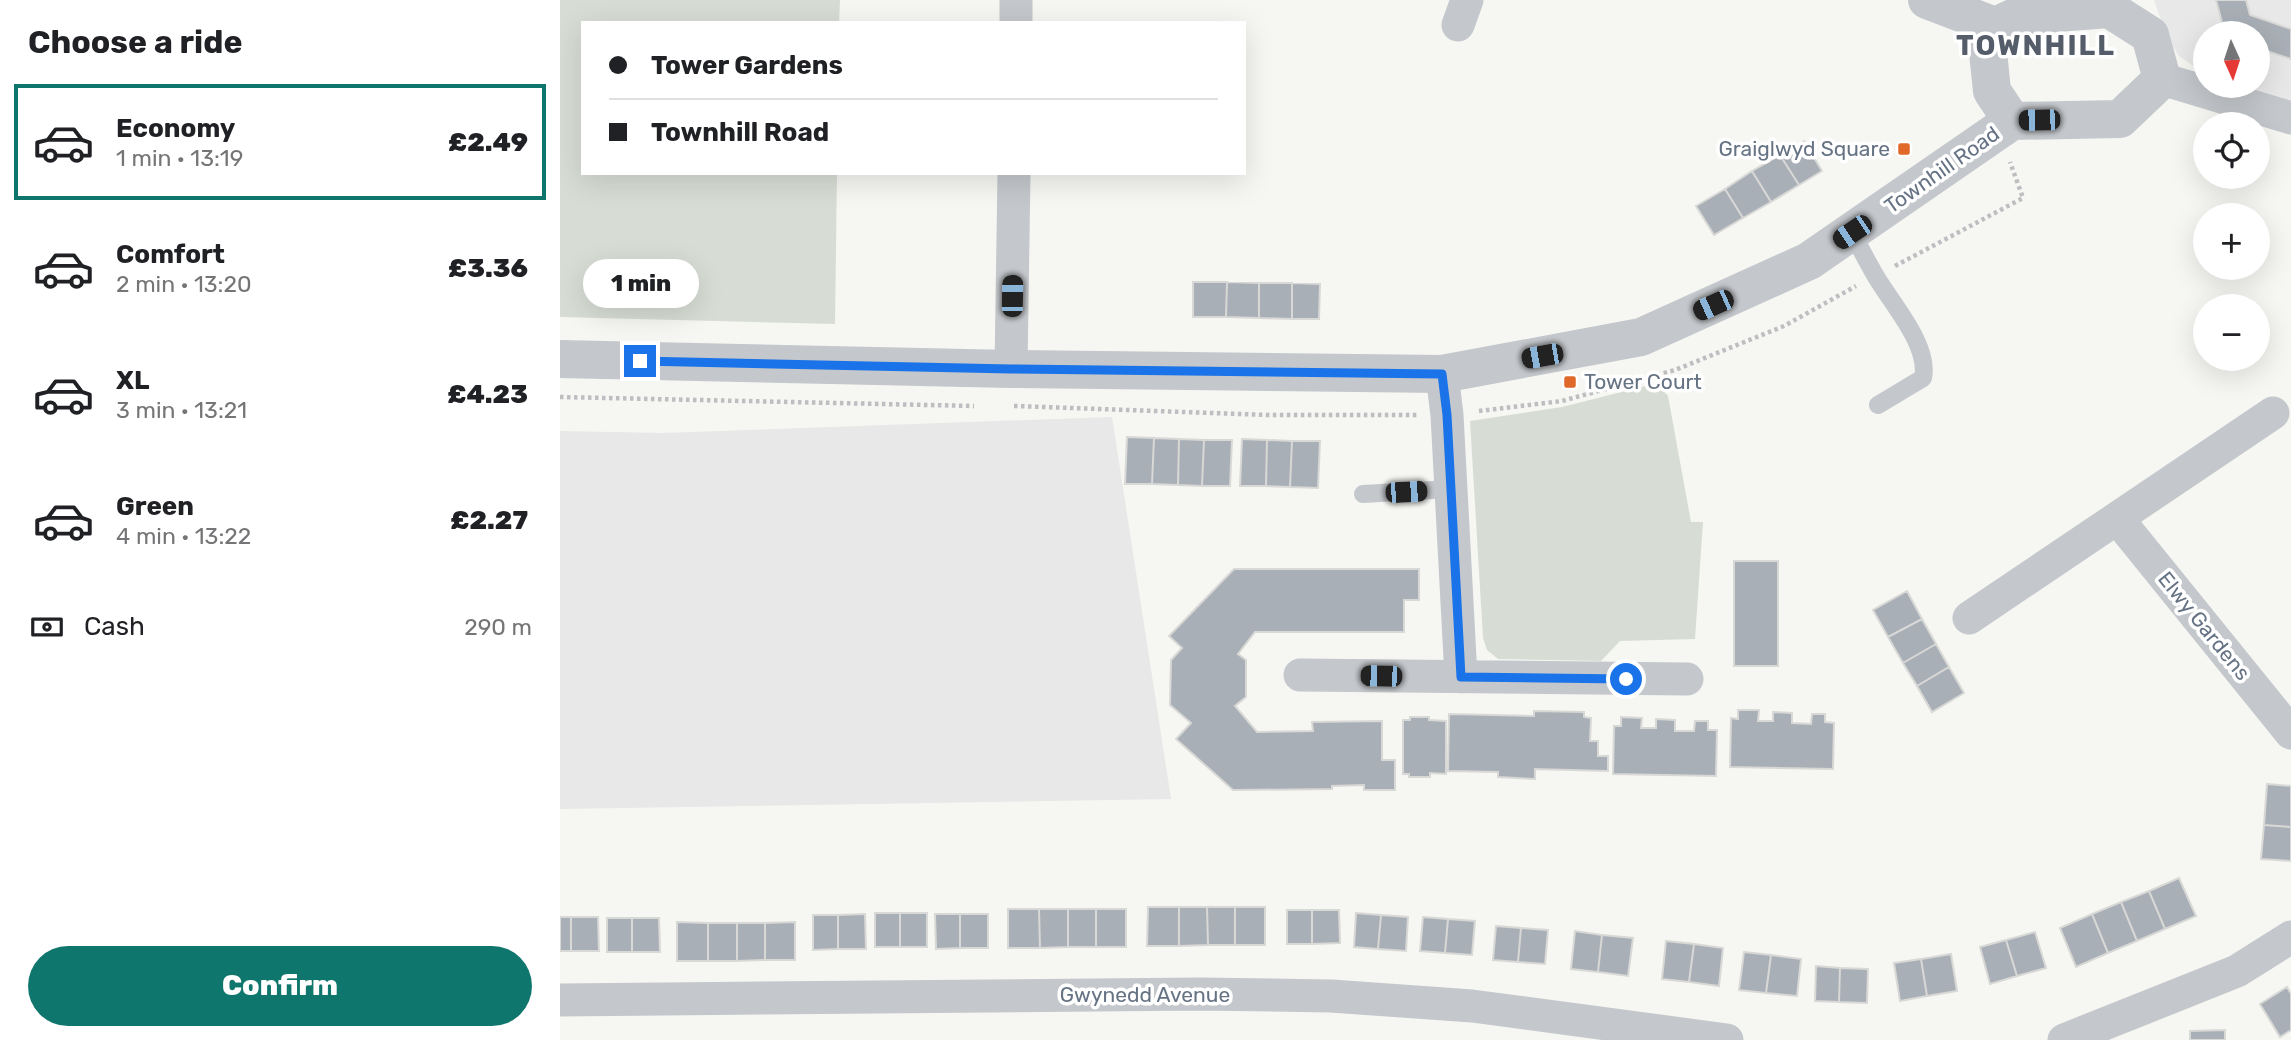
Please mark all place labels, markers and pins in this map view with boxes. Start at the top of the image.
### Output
place label: Graiglwyd Square [1719,136,1890,161]
marker: Graiglwyd Square [1896,141,1912,157]
place label: Tower Court [1584,369,1702,394]
marker: Tower Court [1562,374,1578,390]

